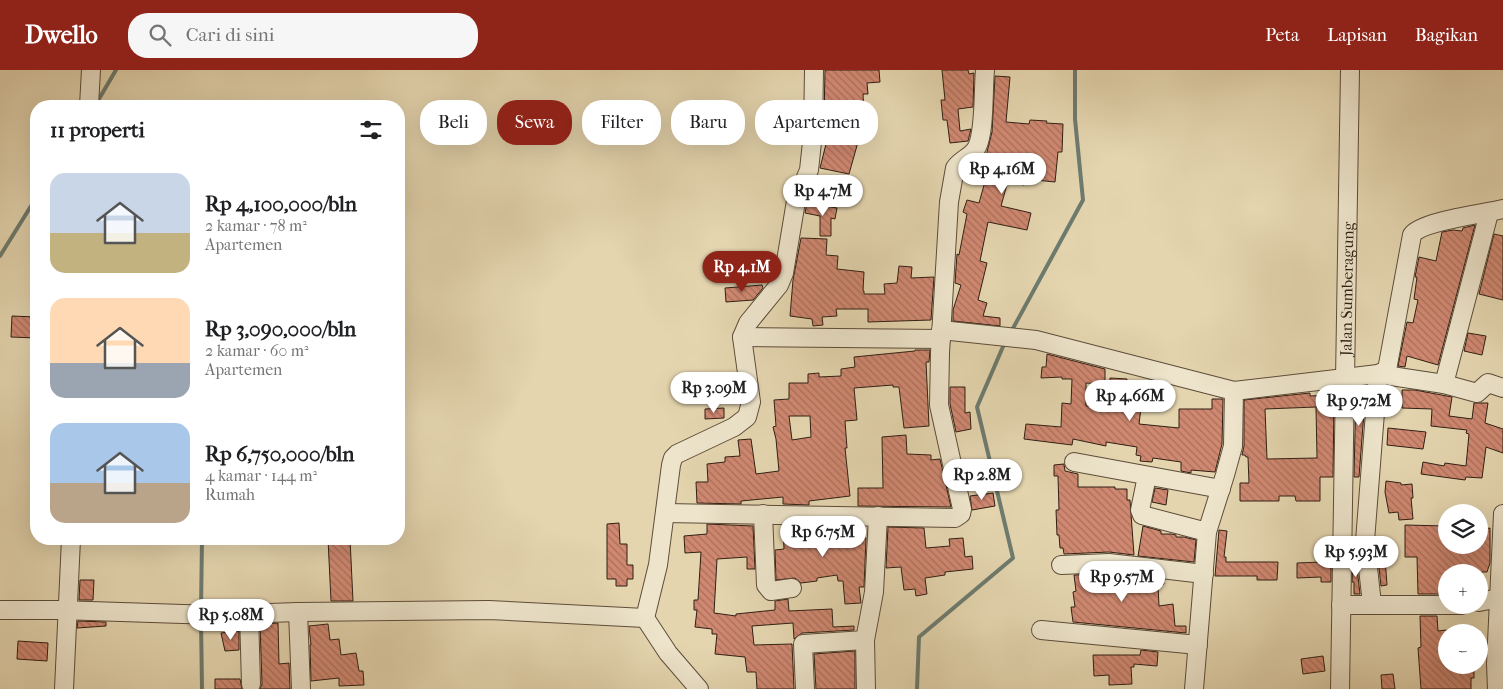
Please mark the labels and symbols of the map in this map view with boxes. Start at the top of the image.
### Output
pin: Rp 4.16M [950,152,1054,195]
pin: Rp 4.7M [777,174,869,217]
street label: Jalan Sumberagung [1336,221,1358,358]
pin: Rp 4.1M [696,250,788,293]
pin: Rp 3.09M [662,372,766,414]
pin: Rp 4.66M [1078,380,1182,422]
pin: Rp 9.72M [1307,384,1411,427]
pin: Rp 2.8M [936,458,1028,501]
pin: Rp 6.75M [771,516,875,558]
pin: Rp 5.93M [1304,536,1408,578]
pin: Rp 9.57M [1070,560,1174,603]
pin: Rp 5.08M [179,598,283,641]

